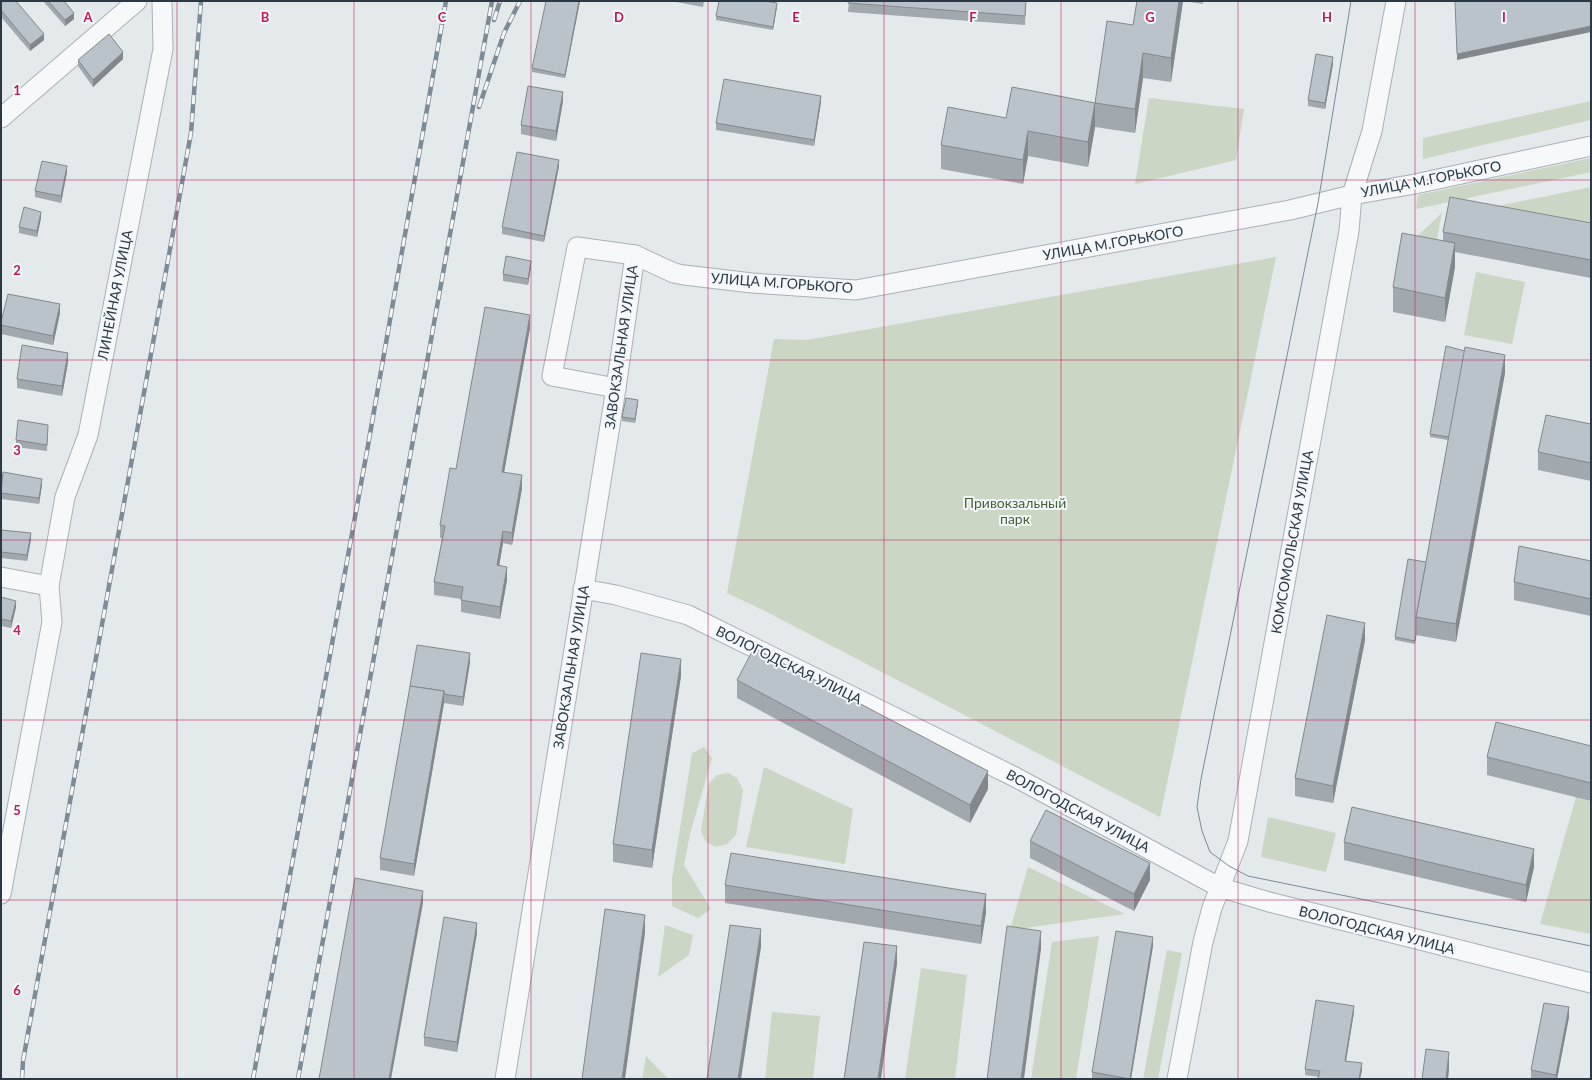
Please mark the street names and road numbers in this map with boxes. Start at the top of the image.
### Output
street label: УЛИЦА М.ГОРЬКОГО [1359,157,1503,200]
street label: УЛИЦА М.ГОРЬКОГО [1041,222,1185,263]
street label: ЛИНЕЙНАЯ УЛИЦА [93,228,136,363]
street label: ЗАВОКЗАЛЬНАЯ УЛИЦА [601,263,641,430]
street label: УЛИЦА М.ГОРЬКОГО [710,269,854,296]
street label: КОМСОМОЛЬСКАЯ УЛИЦА [1267,448,1316,635]
street label: ЗАВОКЗАЛЬНАЯ УЛИЦА [549,583,592,750]
street label: ВОЛОГОДСКАЯ УЛИЦА [714,622,865,708]
street label: ВОЛОГОДСКАЯ УЛИЦА [1004,765,1153,856]
street label: ВОЛОГОДСКАЯ УЛИЦА [1297,902,1457,957]

